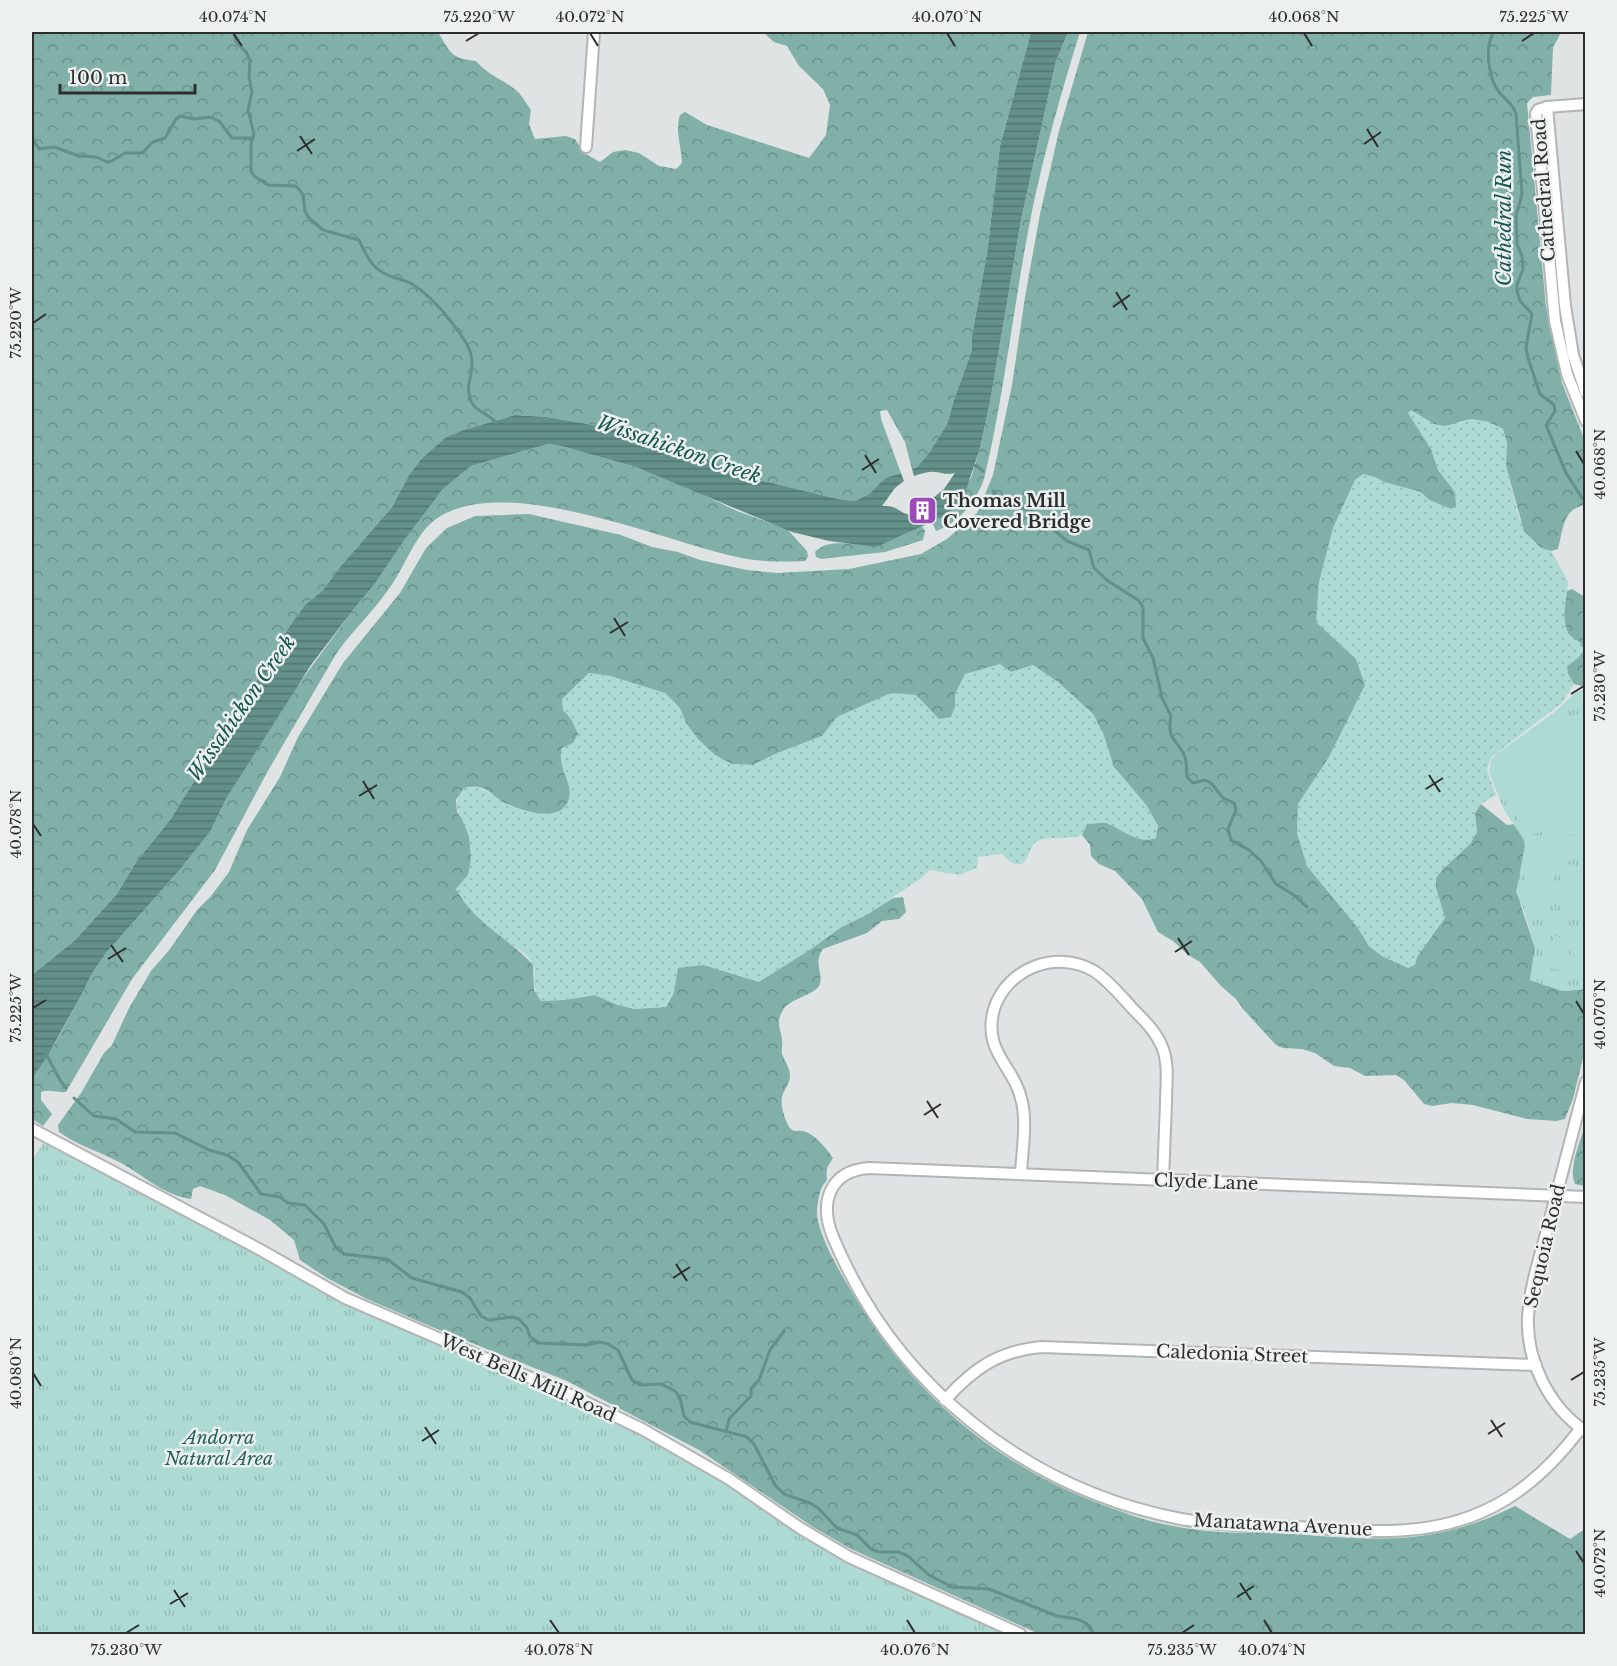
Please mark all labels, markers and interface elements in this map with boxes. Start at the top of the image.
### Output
text: 40.074°N [199,7,267,26]
text: 75.220°W [443,7,515,26]
text: 40.072°N [555,7,625,26]
text: 40.070°N [912,7,982,26]
text: 40.068°N [1269,7,1340,26]
text: 75.225°W [1499,7,1569,26]
scale bar [60,57,195,95]
text: 100 m [69,67,127,89]
street label: Cathedral Road [1528,118,1560,262]
water label: Cathedral Run [1492,150,1516,286]
text: 75.220°W [6,287,25,359]
water label: Wissahickon Creek [594,410,764,488]
text: 40.068°N [1590,429,1609,500]
place label: Thomas Mill Covered Bridge [943,490,1091,533]
building icon: Thomas Mill Covered Bridge [906,495,938,527]
water label: Wissahickon Creek [182,631,300,785]
text: 75.230°W [1590,650,1609,722]
text: 40.078°N [6,790,25,858]
text: 75.225°W [6,973,25,1043]
text: 40.070°N [1590,979,1609,1049]
street label: Clyde Lane [1153,1169,1259,1195]
street label: Sequoia Road [1520,1182,1570,1310]
street label: West Bells Mill Road [436,1329,619,1427]
text: 40.080°N [6,1337,25,1409]
text: 75.235°W [1590,1337,1609,1407]
street label: Caledonia Street [1156,1340,1309,1368]
park label: Andorra Natural Area [164,1427,273,1470]
street label: Manatawna Avenue [1193,1509,1373,1541]
text: 40.072°N [1590,1528,1609,1598]
text: 75.230°W [90,1640,162,1659]
text: 40.078°N [525,1640,593,1659]
text: 40.076°N [880,1640,950,1659]
text: 75.235°W [1147,1640,1217,1659]
text: 40.074°N [1238,1640,1306,1659]

